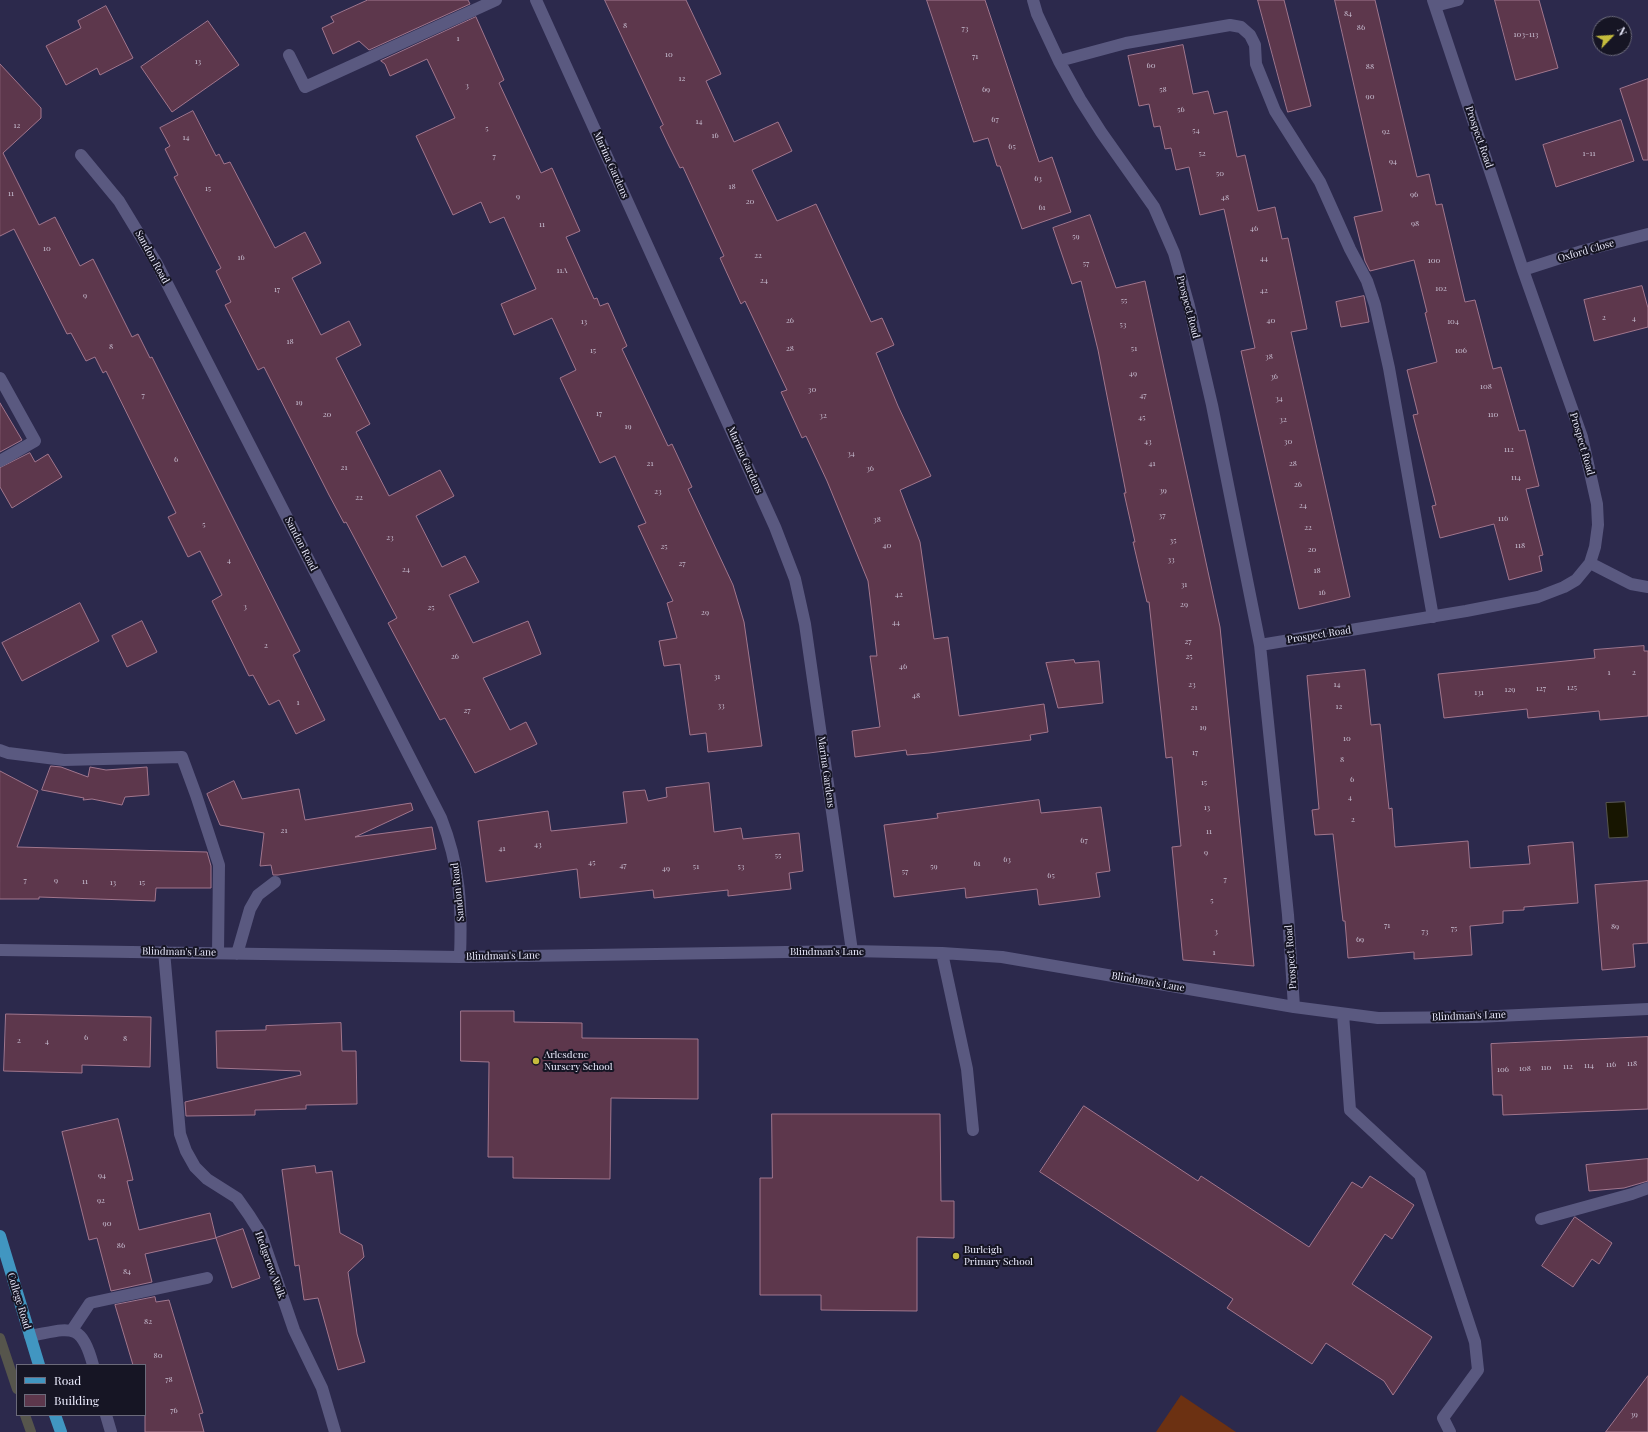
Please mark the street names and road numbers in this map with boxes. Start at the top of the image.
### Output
street label: Prospect Road [1463,105,1495,169]
street label: Marina Gardens [591,130,631,200]
street label: Sandon Road [132,228,172,286]
street label: Oxford Close [1556,237,1616,265]
street label: Prospect Road [1174,274,1202,340]
street label: Prospect Road [1567,411,1597,477]
street label: Marina Gardens [725,425,765,495]
street label: Sandon Road [282,515,320,573]
street label: Prospect Road [1286,624,1352,646]
street label: Marina Gardens [815,736,837,808]
street label: Sandon Road [449,862,467,922]
street label: Prospect Road [1283,924,1299,990]
street label: Blindman's Lane [142,945,216,959]
street label: Blindman's Lane [790,946,864,958]
street label: Blindman's Lane [466,949,540,963]
street label: Blindman's Lane [1110,970,1186,994]
street label: Blindman's Lane [1432,1009,1506,1023]
street label: Hedgerow Walk [252,1230,288,1300]
street label: College Road [5,1271,33,1331]

